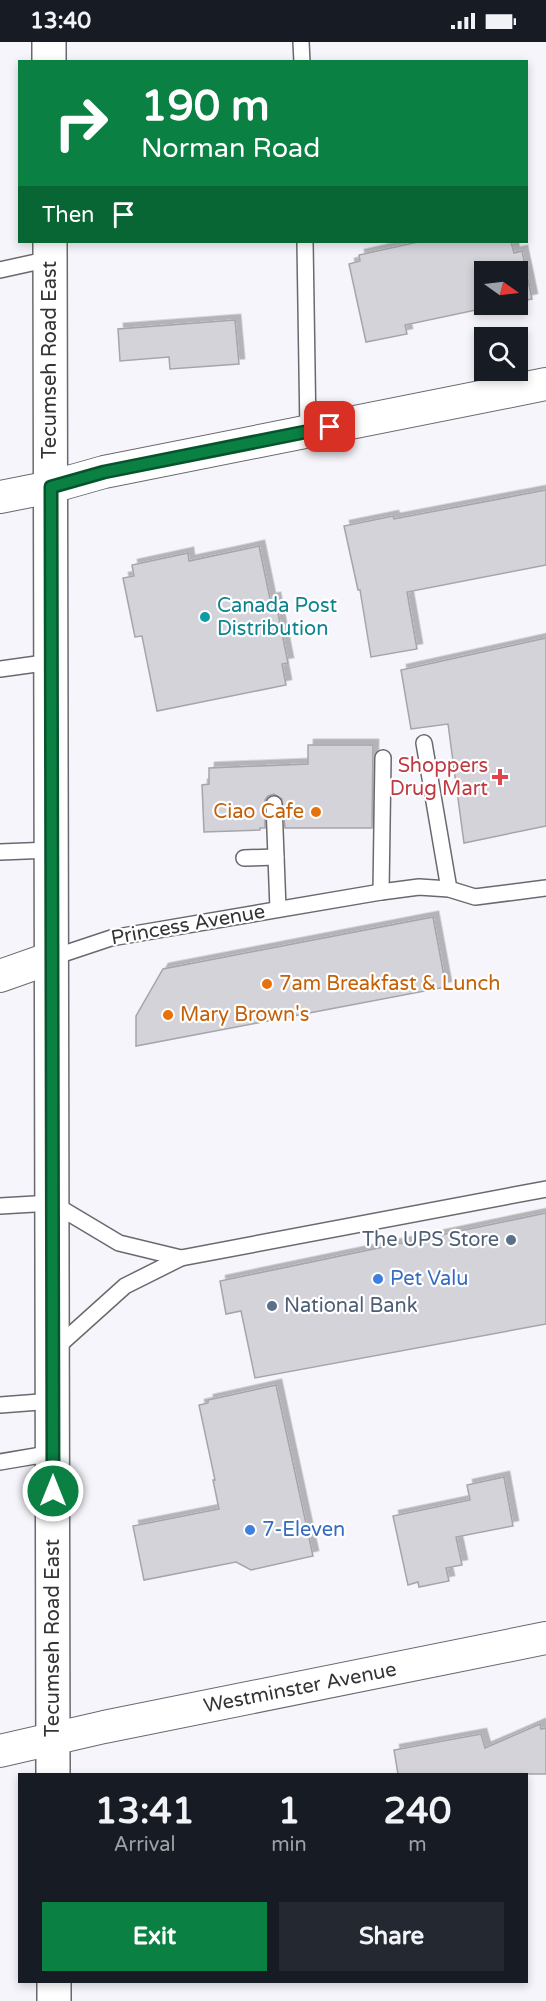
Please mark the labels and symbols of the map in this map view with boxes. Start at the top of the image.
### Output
street label: Tecumseh Road East [38,261,62,459]
north arrow [474,261,528,315]
pin [304,401,355,452]
place label: Canada Post Distribution [217,594,337,641]
marker: Canada Post Distribution [198,610,212,624]
place label: Shoppers Drug Mart [390,754,488,801]
marker: Shoppers Drug Mart [493,770,507,784]
place label: Ciao Cafe [213,800,304,824]
marker: Ciao Cafe [309,805,323,819]
street label: Princess Avenue [109,900,267,950]
place label: 7am Breakfast & Lunch [279,972,500,996]
marker: 7am Breakfast & Lunch [260,977,274,991]
place label: Mary Brown's [180,1003,309,1027]
marker: Mary Brown's [161,1008,175,1022]
place label: The UPS Store [362,1228,499,1252]
marker: The UPS Store [504,1233,518,1247]
place label: Pet Valu [390,1267,469,1291]
marker: Pet Valu [371,1272,385,1286]
place label: National Bank [284,1294,418,1318]
marker: National Bank [265,1299,279,1313]
position arrow [21,1459,85,1523]
place label: 7-Eleven [262,1518,345,1542]
marker: 7-Eleven [243,1523,257,1537]
street label: Tecumseh Road East [41,1539,65,1737]
street label: Westminster Avenue [201,1658,399,1718]

